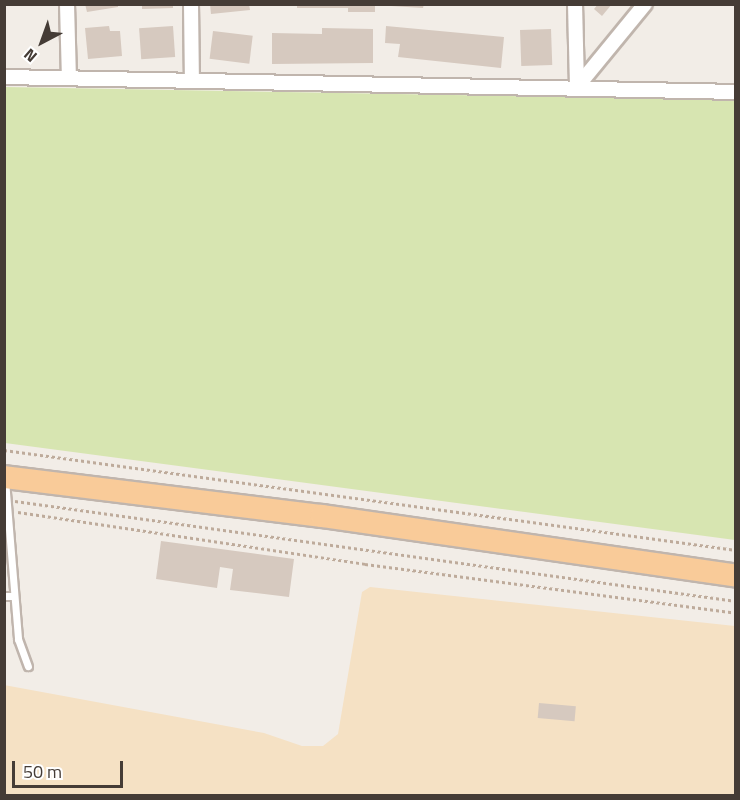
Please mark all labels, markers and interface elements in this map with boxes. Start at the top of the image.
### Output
north arrow [12,12,72,72]
text: N [18,43,42,68]
scale bar [15,749,126,787]
text: 50 m [23,758,62,785]

